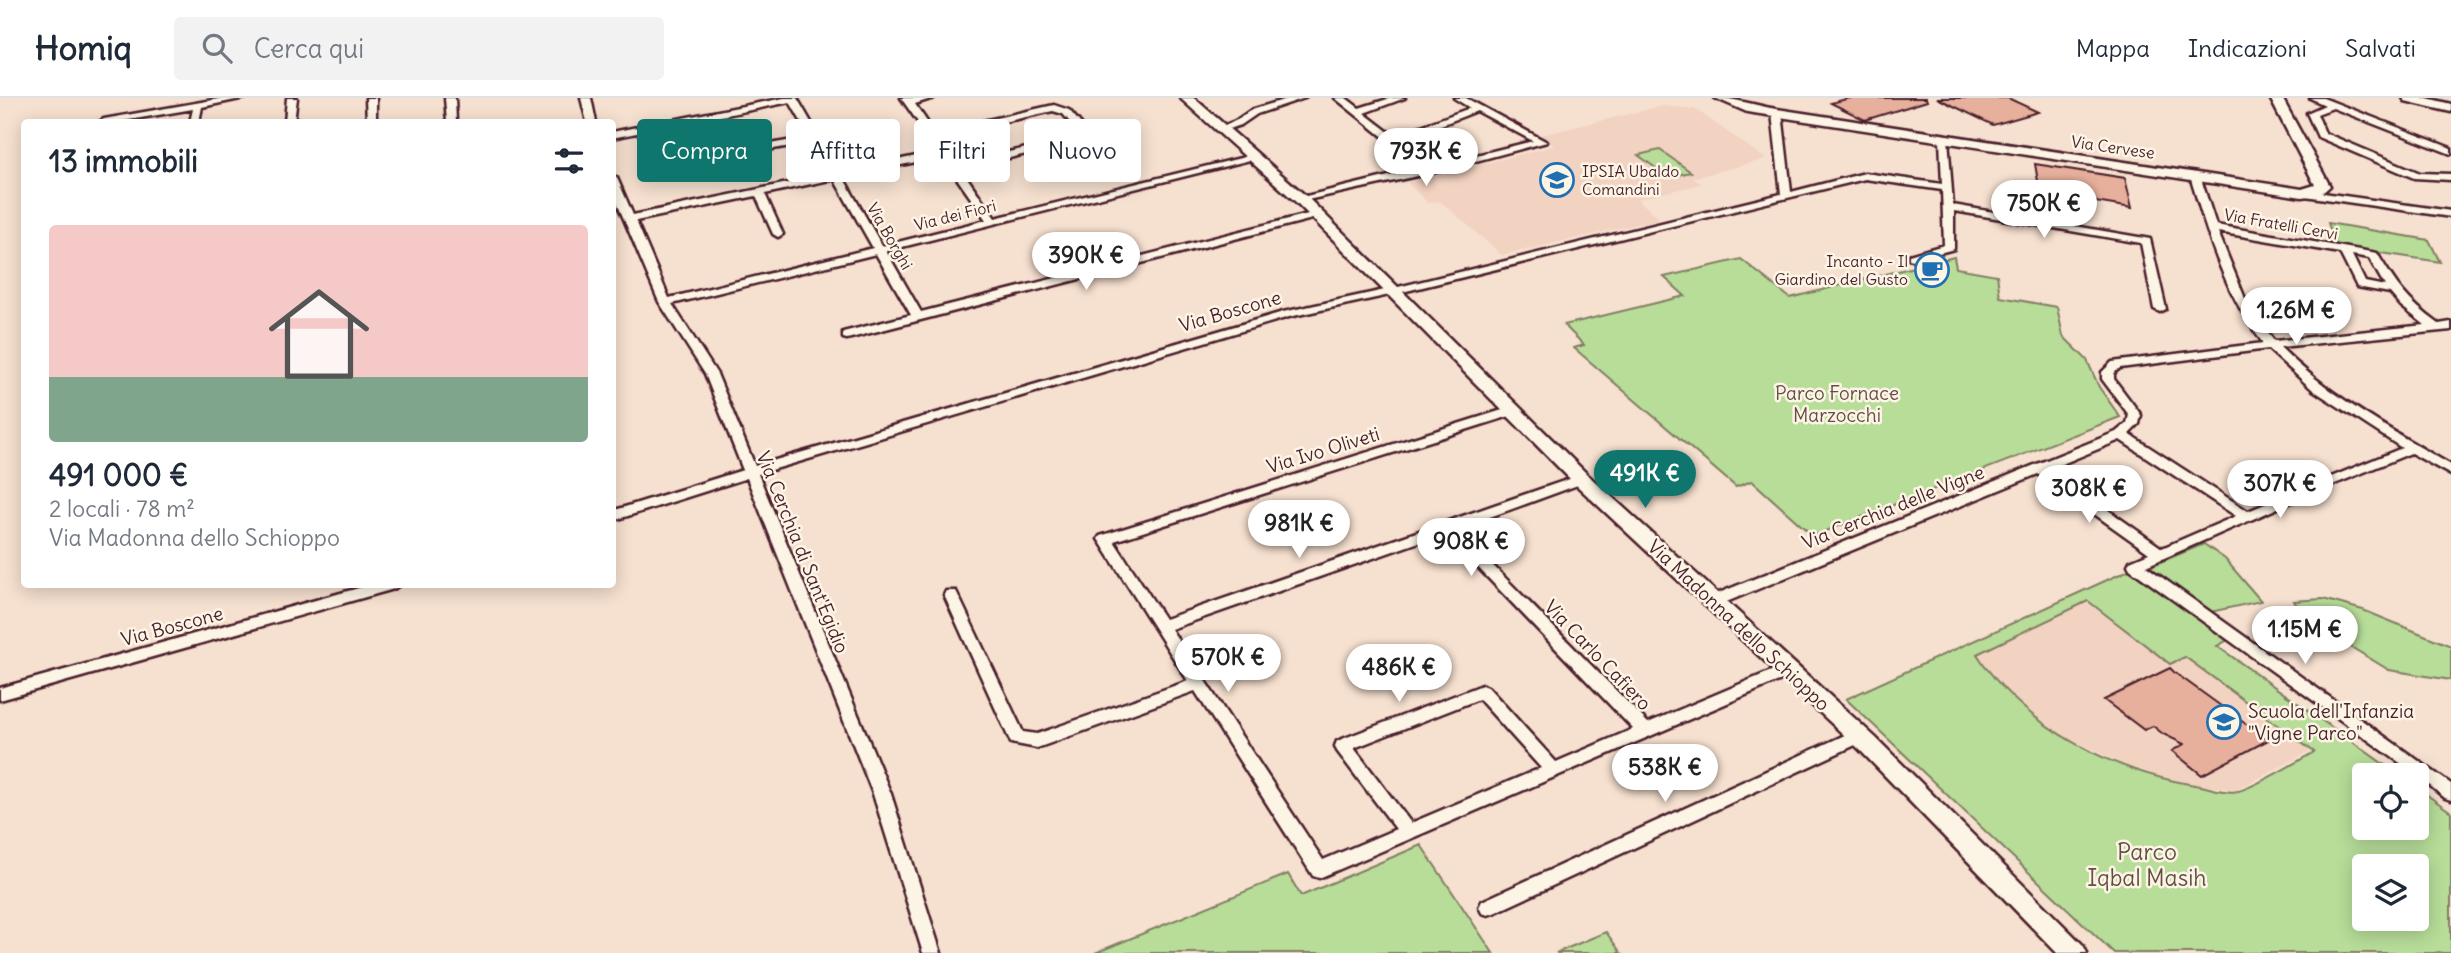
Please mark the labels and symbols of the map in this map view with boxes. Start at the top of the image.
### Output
pin: 793K € [1369,129,1483,188]
street label: Via Cervese [2070,131,2156,163]
school or university icon: IPSIA Ubaldo Comandini [1538,161,1576,199]
place label: IPSIA Ubaldo Comandini [1582,161,1679,199]
pin: 750K € [1987,180,2101,240]
street label: Via dei Fiori [912,195,998,235]
street label: Via Borghi [863,199,917,273]
street label: Via Fratelli Cervi [2222,204,2340,244]
pin: 390K € [1029,232,1143,292]
place label: Incanto - Il Giardino del Gusto [1774,251,1908,289]
cafe icon: Incanto - Il Giardino del Gusto [1913,251,1951,289]
street label: Via Boscone [1176,285,1284,337]
pin: 1.26M € [2231,288,2361,347]
park label: Parco Fornace Marzocchi [1775,381,1899,427]
street label: Via Ivo Oliveti [1264,421,1382,479]
street label: Via Cerchia di Sant'Egidio [751,448,855,656]
pin: 491K € [1588,450,1702,510]
street label: Via Cerchia delle Vigne [1798,460,1988,554]
pin: 307K € [2223,460,2337,520]
pin: 308K € [2032,466,2146,525]
pin: 981K € [1242,500,1356,560]
pin: 908K € [1414,518,1528,578]
street label: Via Madonna dello Schioppo [1643,534,1835,716]
street label: Via Carlo Cafiero [1539,595,1657,715]
street label: Via Boscone [118,601,226,651]
pin: 1.15M € [2240,606,2370,666]
pin: 570K € [1171,634,1285,694]
pin: 486K € [1342,644,1456,704]
place label: Scuola dell'Infanzia "Vigne Parco" [2248,699,2414,745]
school or university icon: Scuola dell'Infanzia "Vigne Parco" [2205,703,2243,741]
pin: 538K € [1608,744,1722,804]
park label: Parco Iqbal Masih [2087,837,2207,892]

